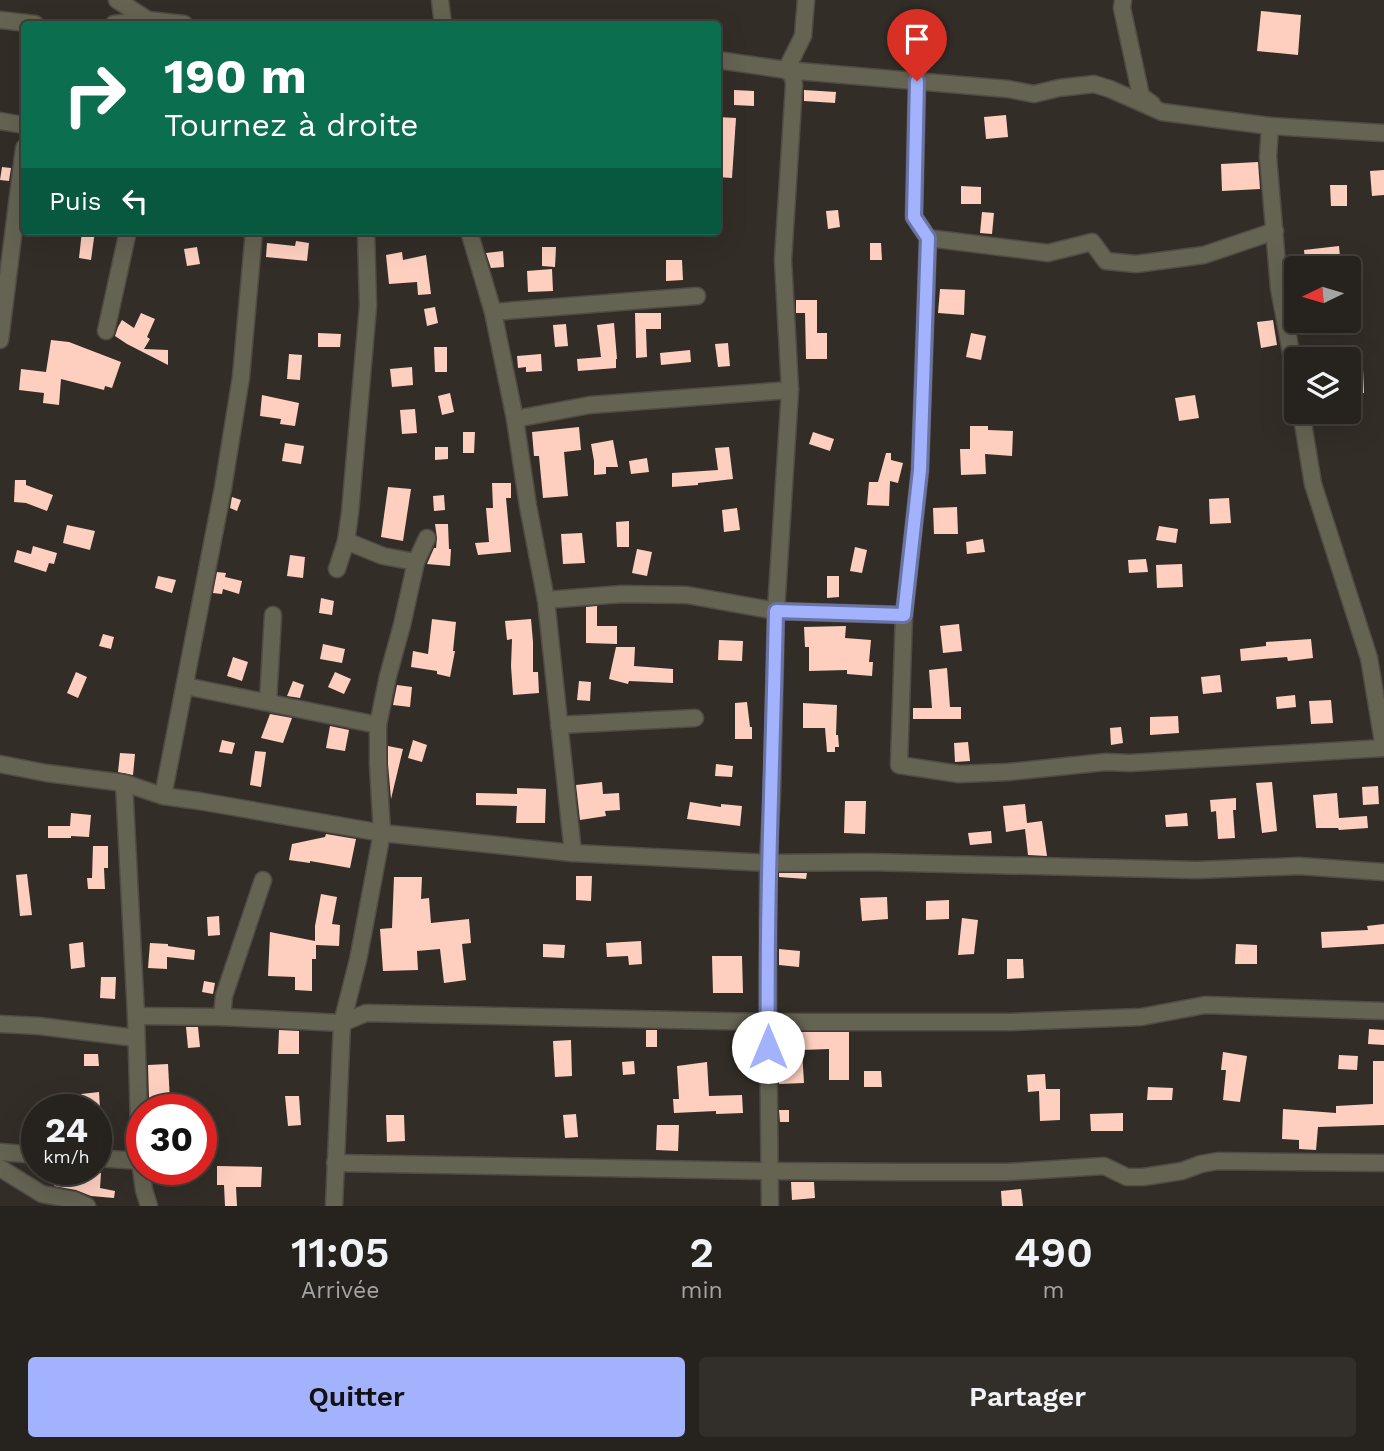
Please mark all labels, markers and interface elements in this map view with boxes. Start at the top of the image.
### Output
pin [887,9,947,81]
icon: arrive [898,20,936,58]
text: 190 m [164,47,307,105]
icon: right [49,49,140,140]
text: Tournez à droite [164,106,419,144]
icon: left [116,182,154,220]
text: Puis [49,186,102,216]
north arrow [1284,256,1362,332]
map controls [1284,256,1361,424]
button: layers [1284,347,1361,424]
position arrow [731,1010,805,1084]
speed limit sign: 30 [126,1094,217,1185]
text: 24 [45,1109,88,1151]
text: km/h [43,1146,90,1167]
text: 11:05 [291,1228,390,1277]
text: 2 [689,1228,714,1277]
text: 490 [1014,1228,1093,1277]
text: Arrivée [301,1277,380,1304]
text: min [681,1277,723,1304]
text: m [1042,1277,1064,1304]
button: Quitter [28,1357,685,1437]
button: Partager [699,1357,1356,1437]

